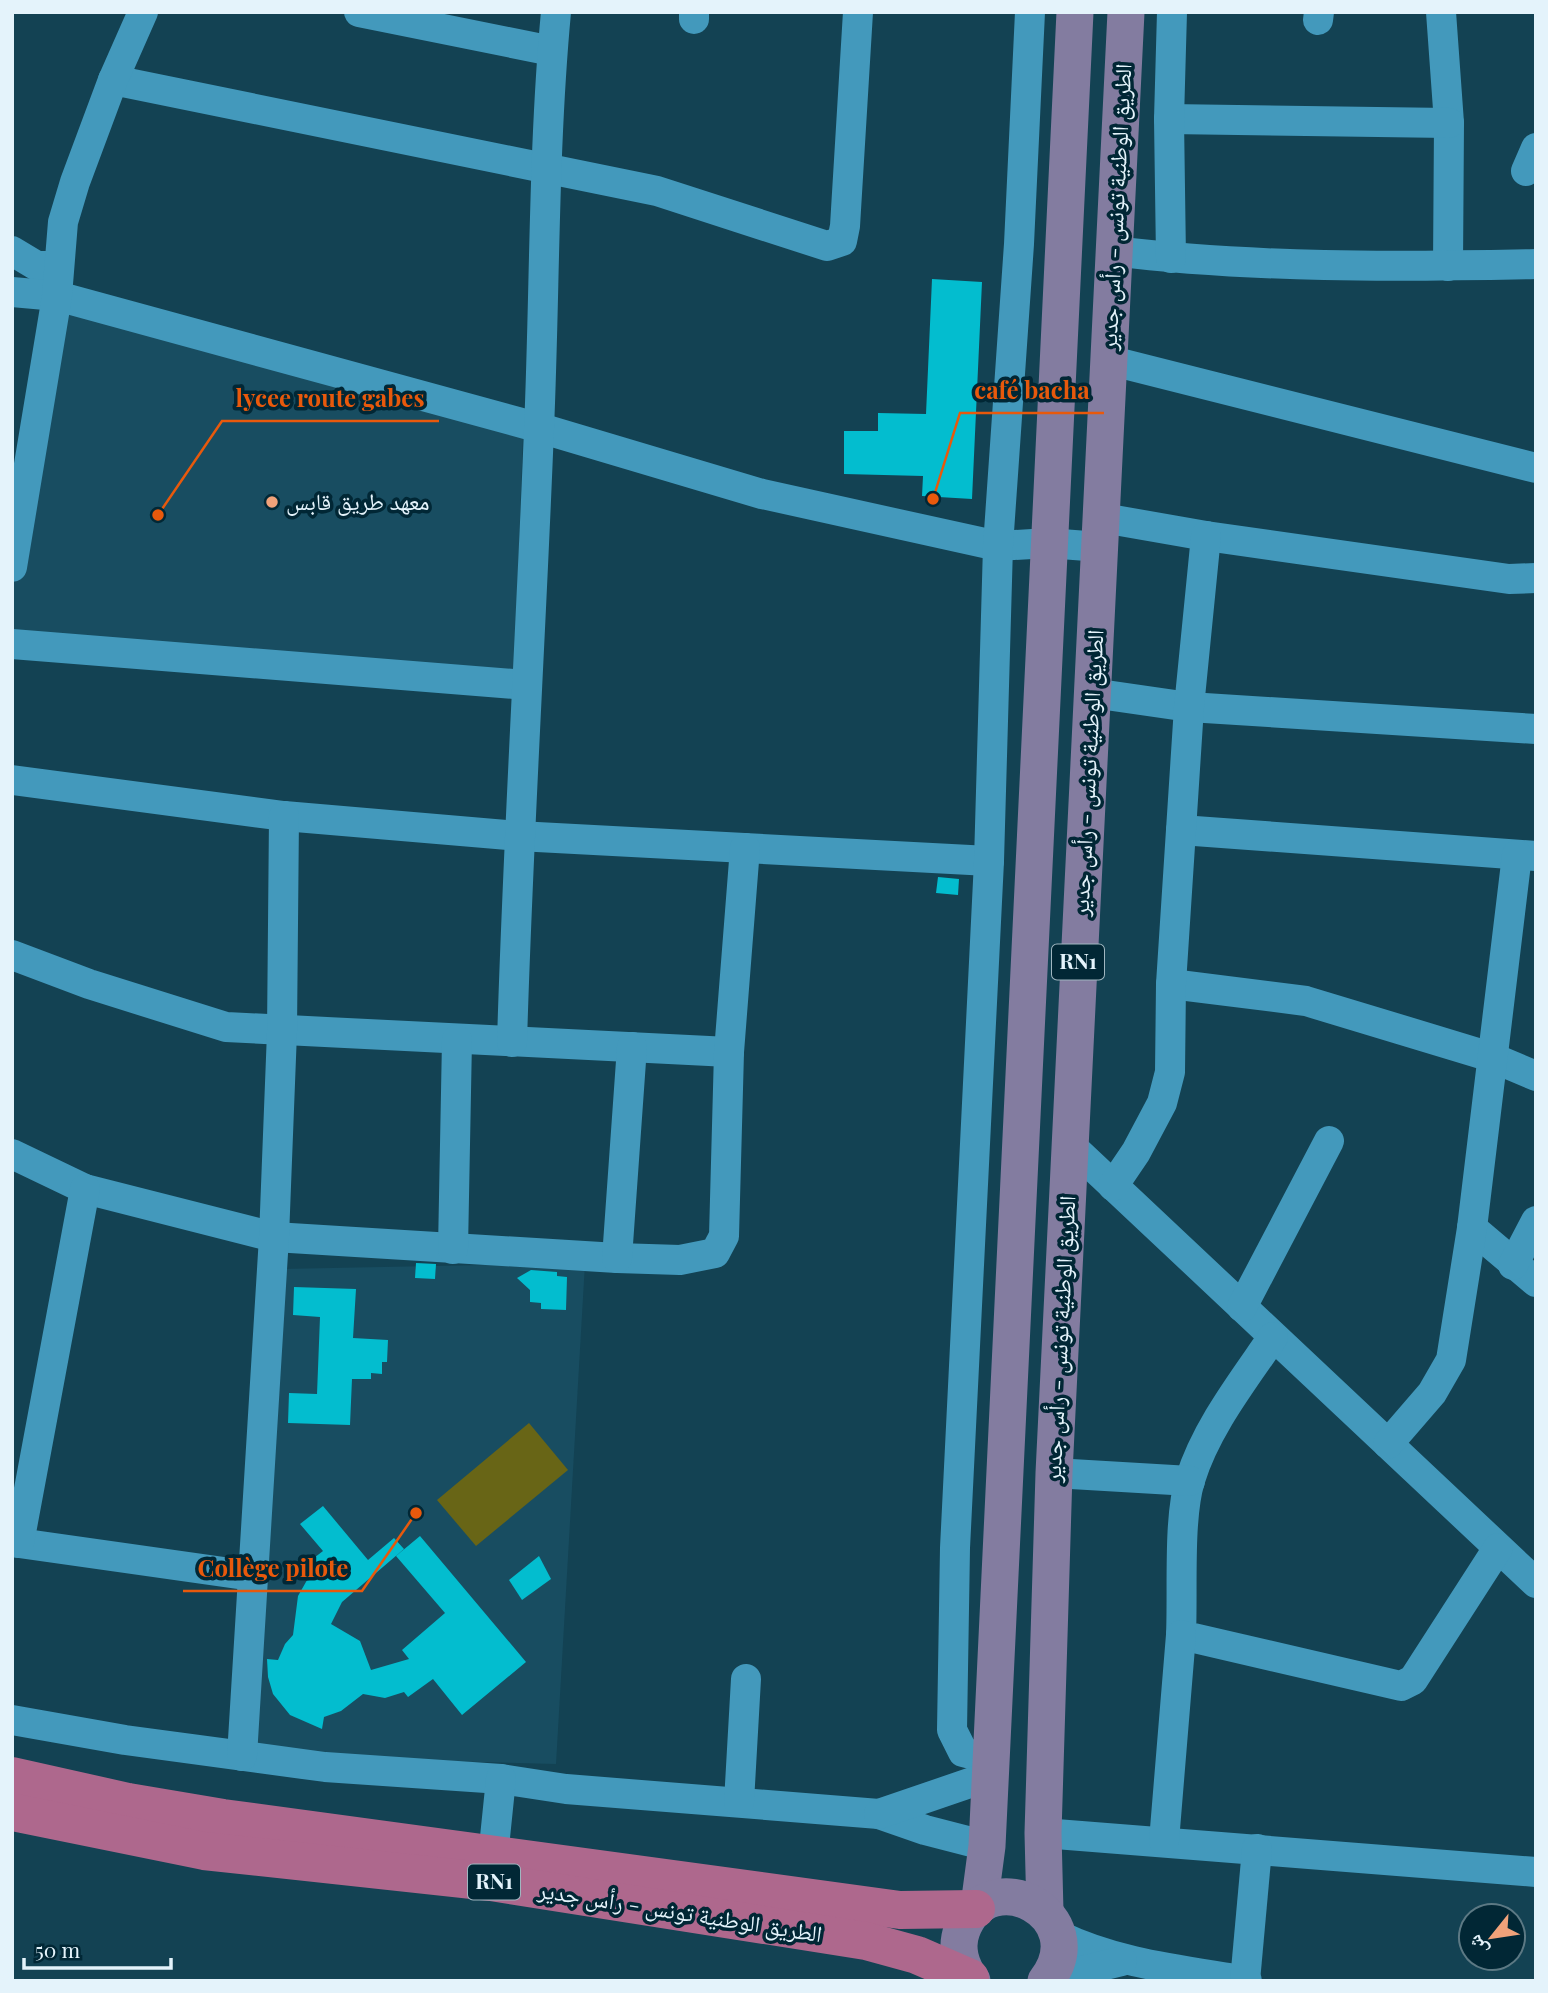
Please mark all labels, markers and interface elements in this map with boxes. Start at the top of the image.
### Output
street label: الطريق الوطنية تونس - رأس جدير [1091,63,1137,352]
callout: café bacha [960,368,1104,413]
text: café bacha [974,373,1090,405]
callout: lycee route gabes [222,376,439,421]
text: lycee route gabes [236,381,425,413]
place label: معهد طريق قابس [286,485,429,516]
marker: معهد طريق قابس [264,494,280,510]
street label: الطريق الوطنية تونس - رأس جدير [1063,629,1109,918]
road number: RN1 [1052,944,1104,979]
street label: الطريق الوطنية تونس - رأس جدير [1035,1195,1081,1484]
callout: Collège pilote [183,1546,362,1591]
text: Collège pilote [198,1551,348,1583]
road number: RN1 [468,1864,520,1899]
street label: الطريق الوطنية تونس - رأس جدير [535,1873,825,1948]
north arrow [1457,1902,1527,1972]
scale bar [24,1926,172,1970]
text: ش [1460,1931,1493,1961]
text: 50 m [35,1935,81,1963]

